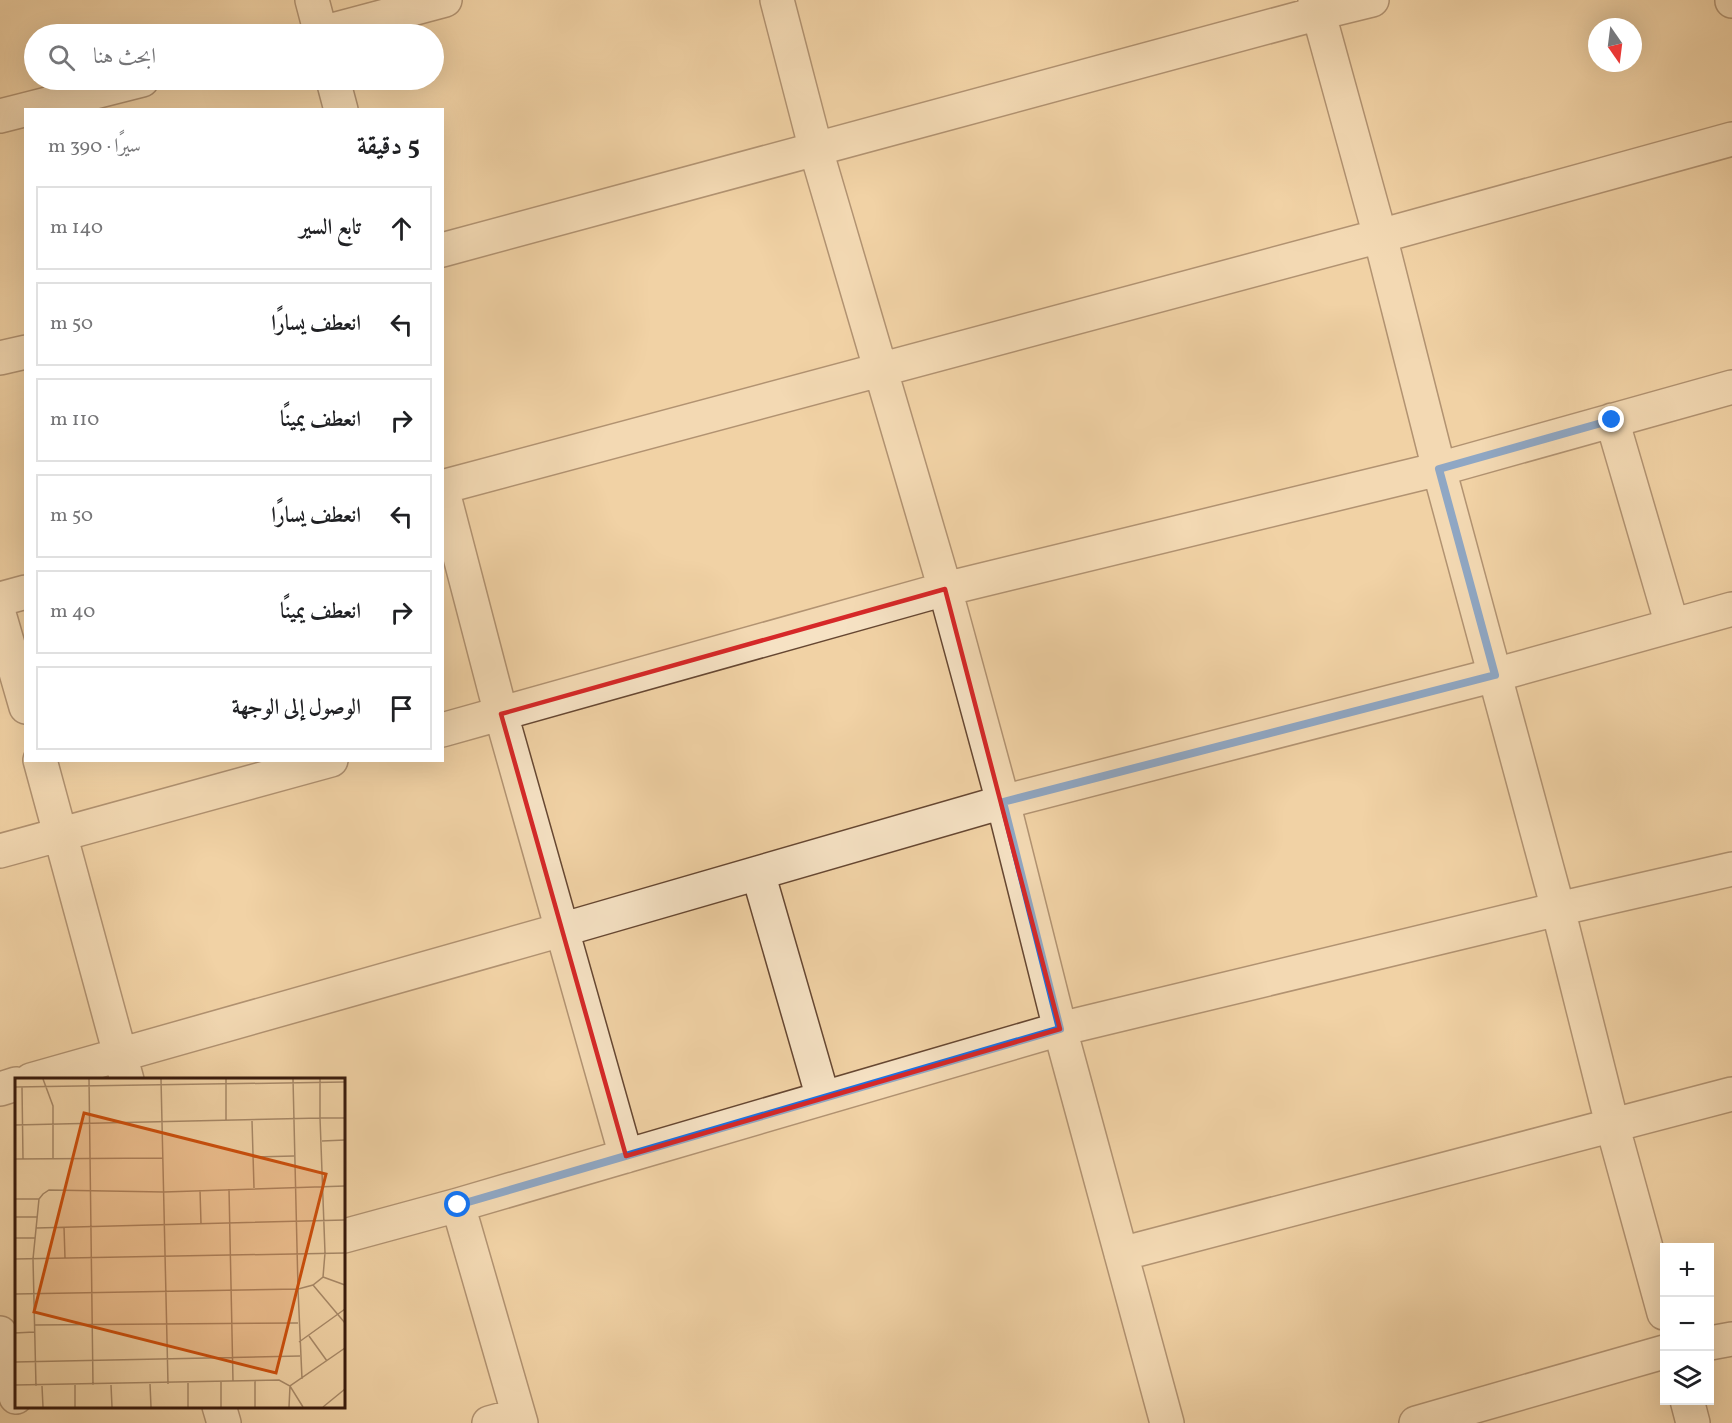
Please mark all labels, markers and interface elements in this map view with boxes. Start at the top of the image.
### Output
north arrow [1588,18,1642,72]
search box [24,24,444,90]
icon: search [45,41,78,74]
text: ابحث هنا [93,42,156,73]
text: 5 دقيقة [357,129,420,165]
text: سيرًا · 390 m [48,133,141,161]
icon: ahead [385,212,418,245]
text: تابع السير [299,213,361,244]
text: 140 m [50,214,103,242]
icon: left [385,308,418,341]
text: انعطف يسارًا [271,309,361,340]
text: 50 m [50,310,93,338]
icon: right [385,404,418,437]
text: انعطف يمينًا [280,405,361,436]
text: 110 m [50,406,99,434]
route end [1598,406,1624,432]
icon: left [385,500,418,533]
text: انعطف يسارًا [271,501,361,532]
text: 50 m [50,502,93,530]
icon: right [385,596,418,629]
text: انعطف يمينًا [280,597,361,628]
text: 40 m [50,598,95,626]
icon: arrive [385,692,418,725]
text: الوصول إلى الوجهة [232,693,361,724]
inset map [15,1078,345,1408]
route start [444,1191,470,1217]
map controls [1660,1243,1714,1405]
button: + [1660,1243,1714,1297]
button: − [1660,1297,1714,1351]
button: layers [1660,1351,1714,1405]

